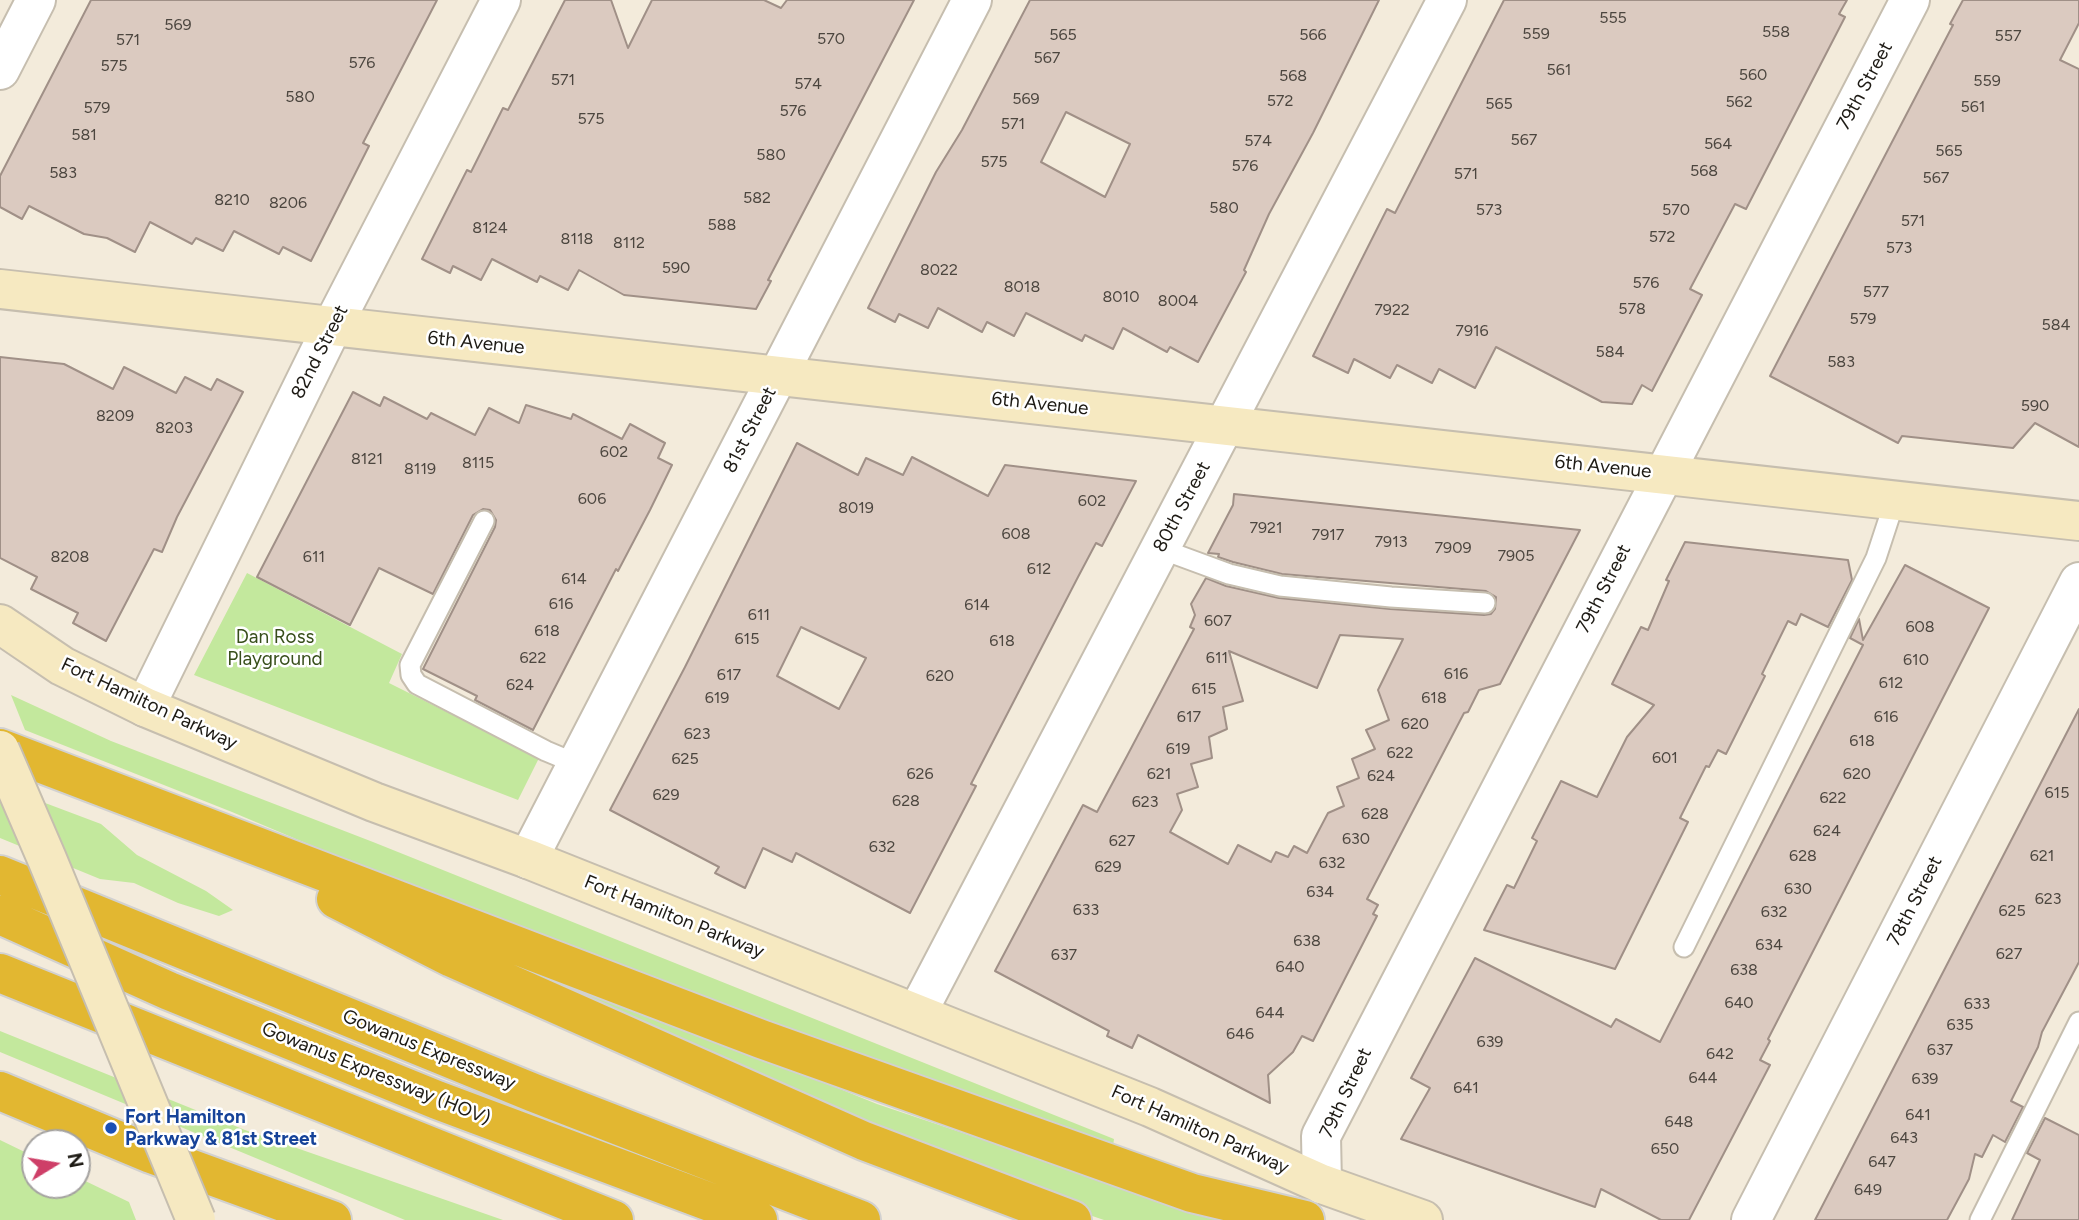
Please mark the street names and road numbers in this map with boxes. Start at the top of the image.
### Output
street label: 79th Street [1832,38,1898,134]
street label: 82nd Street [287,301,353,403]
street label: 6th Avenue [426,327,526,359]
street label: 81st Street [719,383,781,477]
street label: 6th Avenue [990,388,1090,420]
street label: 6th Avenue [1553,451,1653,483]
street label: 80th Street [1149,458,1215,556]
street label: 79th Street [1572,541,1636,637]
street label: Fort Hamilton Parkway [57,653,241,755]
street label: 78th Street [1883,852,1947,950]
street label: Fort Hamilton Parkway [581,870,767,964]
street label: Gowanus Expressway [339,1005,519,1095]
street label: Gowanus Expressway (HOV) [258,1018,494,1130]
street label: 79th Street [1315,1044,1377,1142]
street label: Fort Hamilton Parkway [1108,1081,1292,1179]

